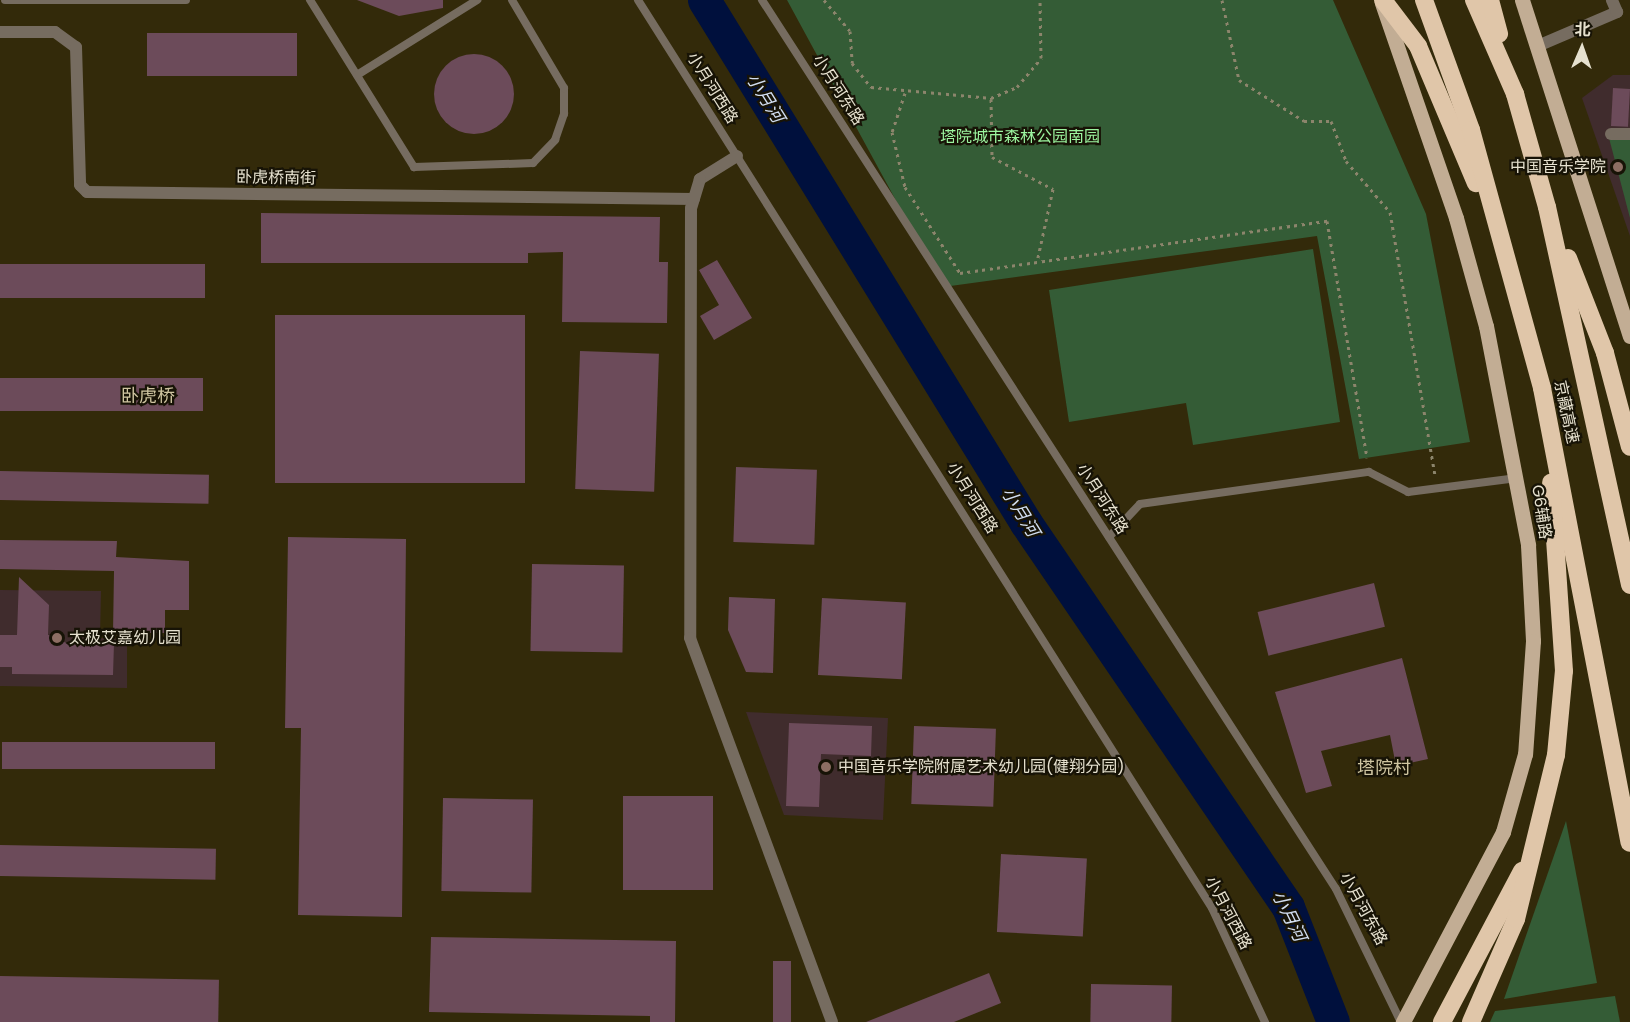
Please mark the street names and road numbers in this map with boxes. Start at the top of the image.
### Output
street label: 小月河西路 [683,49,741,127]
street label: 小月河东路 [808,51,868,129]
street label: 卧虎桥南街 [236,168,316,188]
street label: 京藏高速 [1550,379,1582,445]
street label: 小月河西路 [943,459,1001,537]
street label: 小月河东路 [1072,460,1132,538]
street label: G6辅路 [1527,484,1555,540]
street label: 小月河东路 [1335,869,1391,949]
street label: 小月河西路 [1201,873,1255,953]

